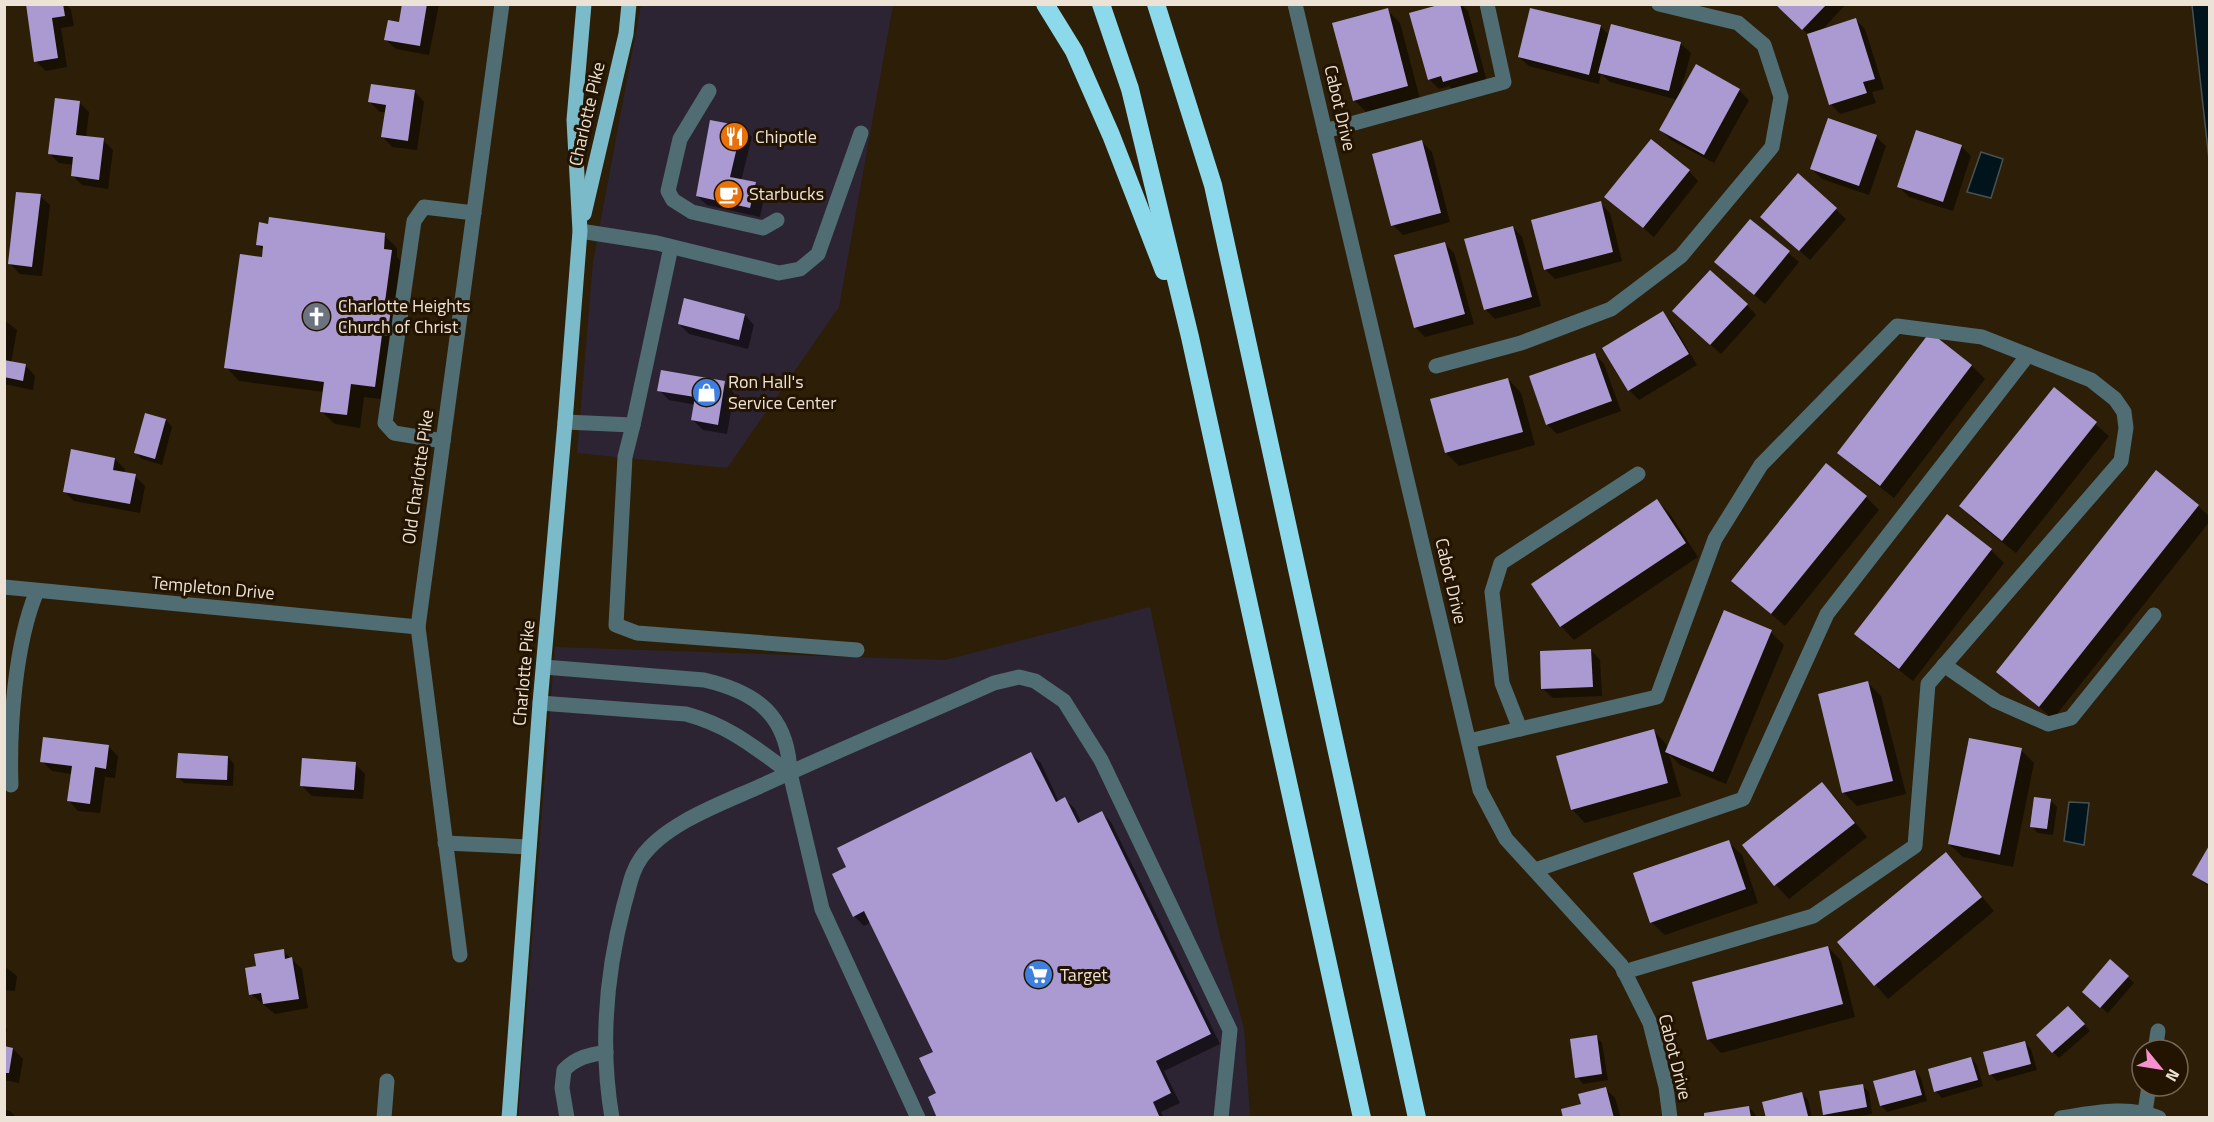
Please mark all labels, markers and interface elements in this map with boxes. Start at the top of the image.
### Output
street label: Charlotte Pike [561,59,612,169]
street label: Cabot Drive [1318,62,1363,153]
restaurant icon: Chipotle [718,121,750,153]
place label: Chipotle [755,123,817,150]
cafe icon: Starbucks [712,178,744,210]
place label: Starbucks [749,180,824,207]
place label: Charlotte Heights Church of Christ [338,292,471,340]
church icon: Charlotte Heights Church of Christ [301,300,333,332]
place label: Ron Hall's Service Center [728,368,836,416]
shop icon: Ron Hall's Service Center [691,376,723,408]
street label: Old Charlotte Pike [395,408,440,546]
street label: Cabot Drive [1429,535,1474,626]
street label: Templeton Drive [150,569,276,606]
street label: Charlotte Pike [505,619,542,727]
supermarket icon: Target [1023,959,1055,991]
place label: Target [1060,961,1108,988]
street label: Cabot Drive [1652,1011,1699,1103]
north arrow [2130,1038,2190,1098]
text: N [2160,1065,2186,1086]

